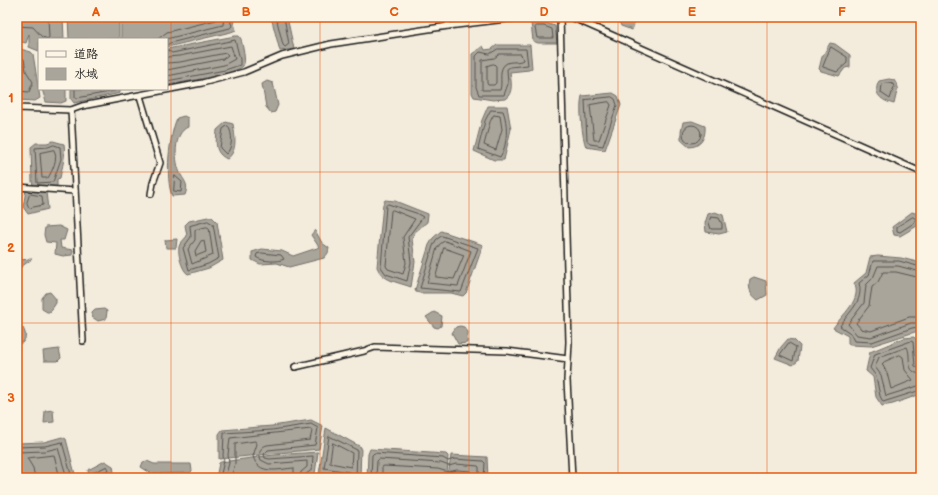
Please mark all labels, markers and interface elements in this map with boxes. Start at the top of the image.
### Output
text: A [91,4,100,20]
text: B [241,4,251,20]
text: C [389,4,399,20]
text: D [539,4,549,20]
text: E [688,4,697,20]
text: F [838,4,846,20]
legend [38,38,168,90]
text: 道路 [74,47,98,62]
text: 水域 [74,67,98,82]
text: 1 [8,90,14,106]
text: 2 [7,240,15,256]
text: 3 [7,390,15,406]

